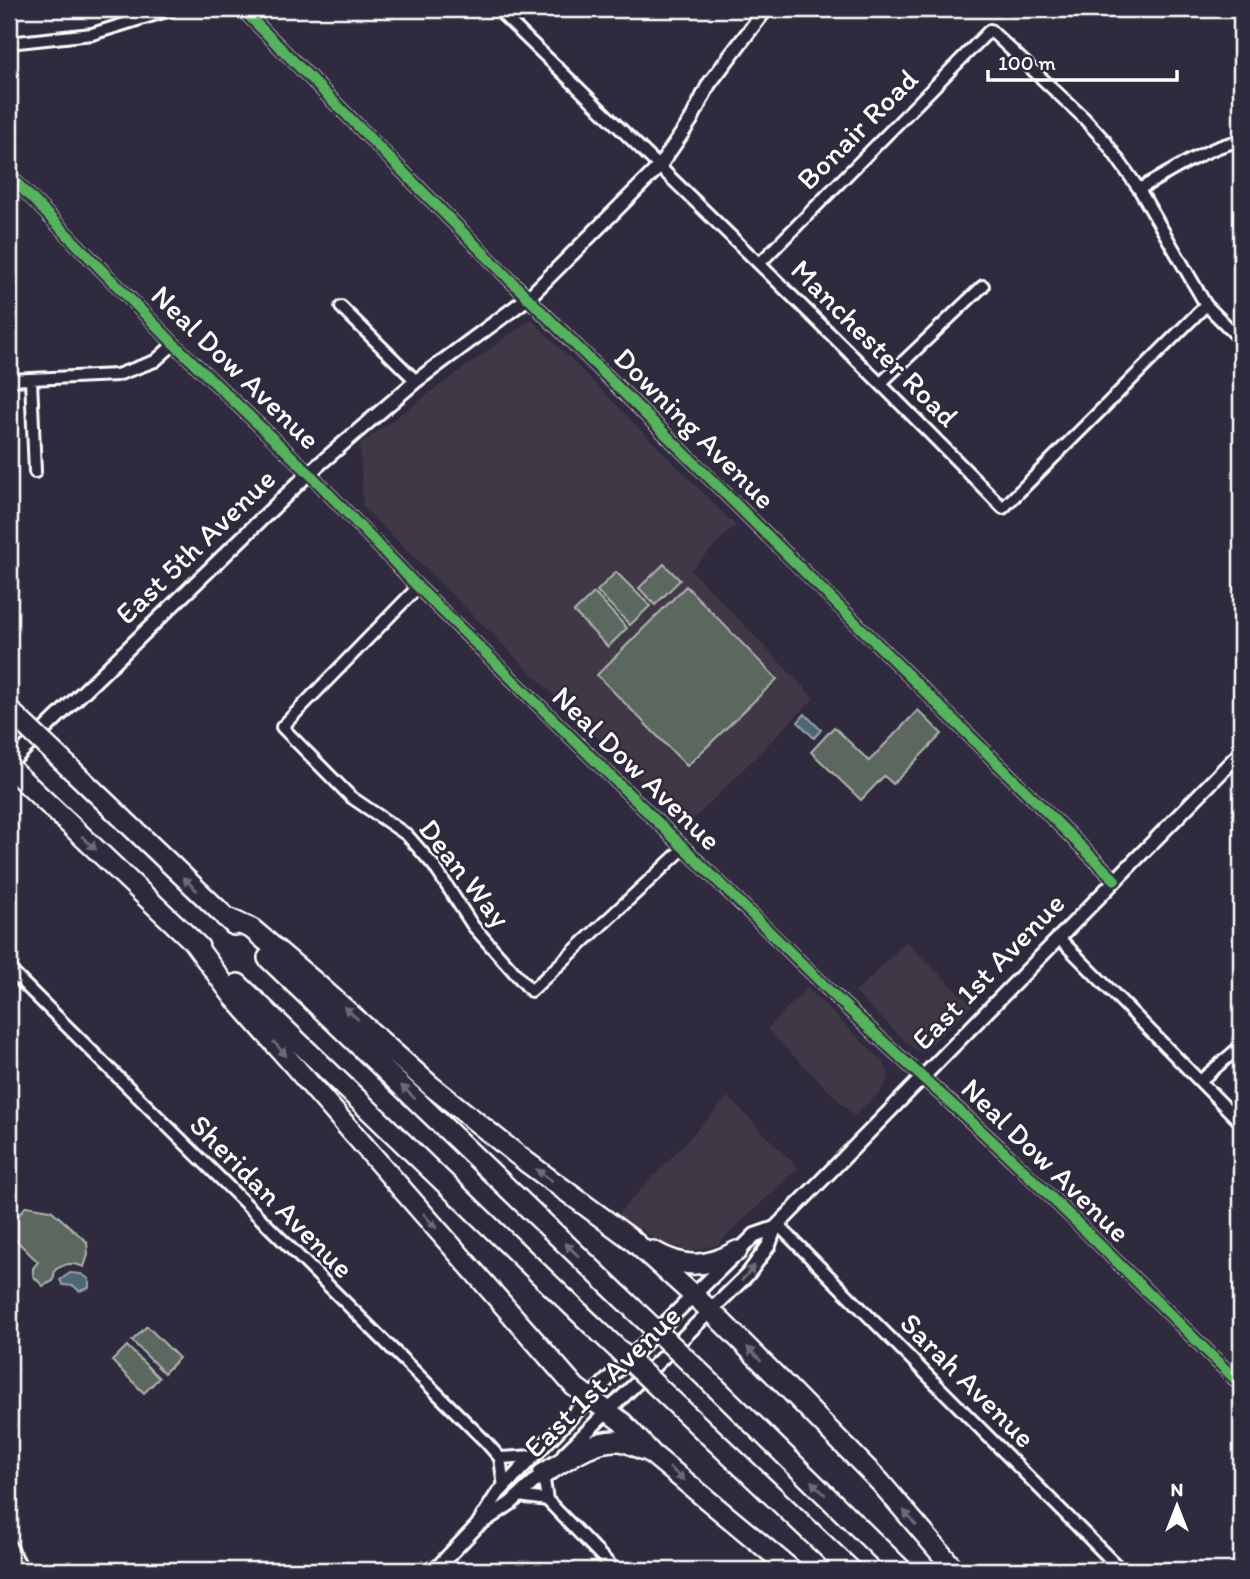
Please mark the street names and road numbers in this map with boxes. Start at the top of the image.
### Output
street label: Bonair Road [789,61,925,197]
street label: Manchester Road [783,251,967,435]
street label: Neal Dow Avenue [144,277,328,457]
street label: Downing Avenue [606,339,784,517]
street label: East 5th Avenue [107,460,283,632]
street label: Neal Dow Avenue [545,678,729,858]
street label: Dean Way [411,811,519,935]
street label: East 1st Avenue [904,885,1072,1057]
street label: Neal Dow Avenue [954,1070,1138,1250]
street label: Sheridan Avenue [182,1106,362,1286]
street label: East 1st Avenue [516,1297,688,1465]
street label: Sarah Avenue [892,1304,1044,1456]

